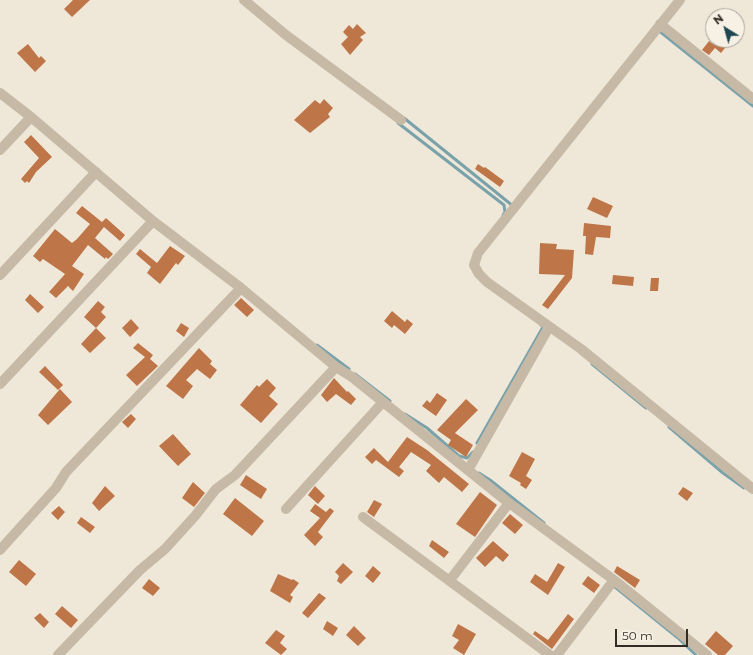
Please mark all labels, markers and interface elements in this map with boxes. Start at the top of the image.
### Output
north arrow [705,8,745,48]
text: N [711,11,726,27]
scale bar [617,621,690,647]
text: 50 m [622,628,653,643]

